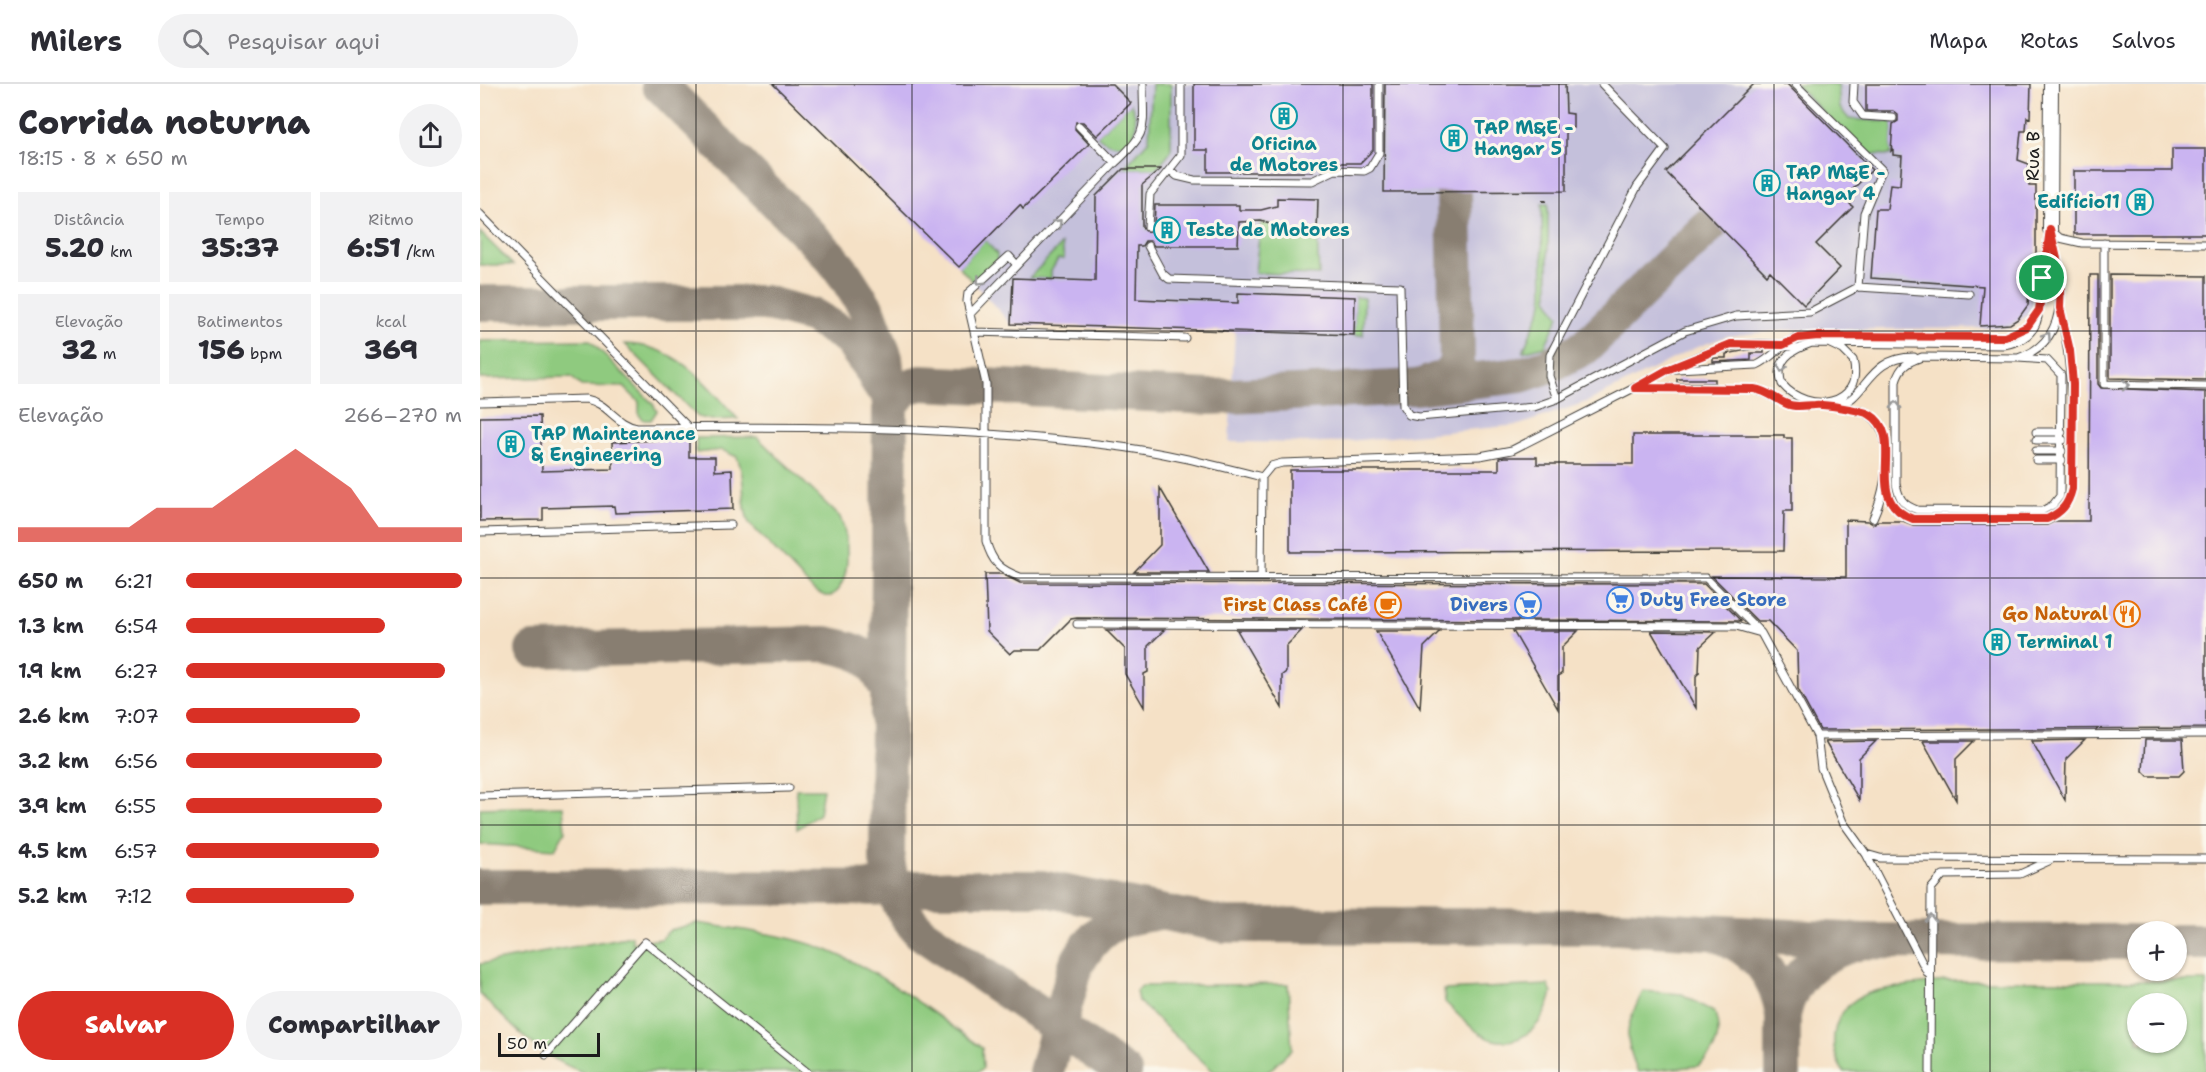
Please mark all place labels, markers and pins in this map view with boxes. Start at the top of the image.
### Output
building icon: Oficina de Motores [1269,101,1299,131]
place label: TAP M&E - Hangar 5 [1474,116,1574,161]
building icon: TAP M&E - Hangar 5 [1439,123,1469,153]
place label: Oficina de Motores [1230,132,1338,177]
place label: TAP M&E - Hangar 4 [1786,161,1886,206]
building icon: TAP M&E - Hangar 4 [1752,168,1782,198]
building icon: Edifício11 [2125,187,2155,217]
place label: Edifício11 [2037,190,2120,214]
building icon: Teste de Motores [1152,215,1182,245]
place label: Teste de Motores [1186,218,1350,242]
pin [2016,252,2067,303]
place label: TAP Maintenance & Engineering [531,422,696,467]
building icon: TAP Maintenance & Engineering [496,429,526,459]
supermarket icon: Duty Free Store [1605,585,1635,615]
place label: Duty Free Store [1640,588,1787,612]
cafe icon: First Class Café [1373,590,1403,620]
supermarket icon: Divers [1513,590,1543,620]
place label: First Class Café [1223,593,1368,617]
place label: Divers [1450,593,1508,617]
restaurant icon: Go Natural [2112,599,2142,629]
place label: Go Natural [2002,602,2108,626]
building icon: Terminal 1 [1982,627,2012,657]
place label: Terminal 1 [2017,630,2113,654]

